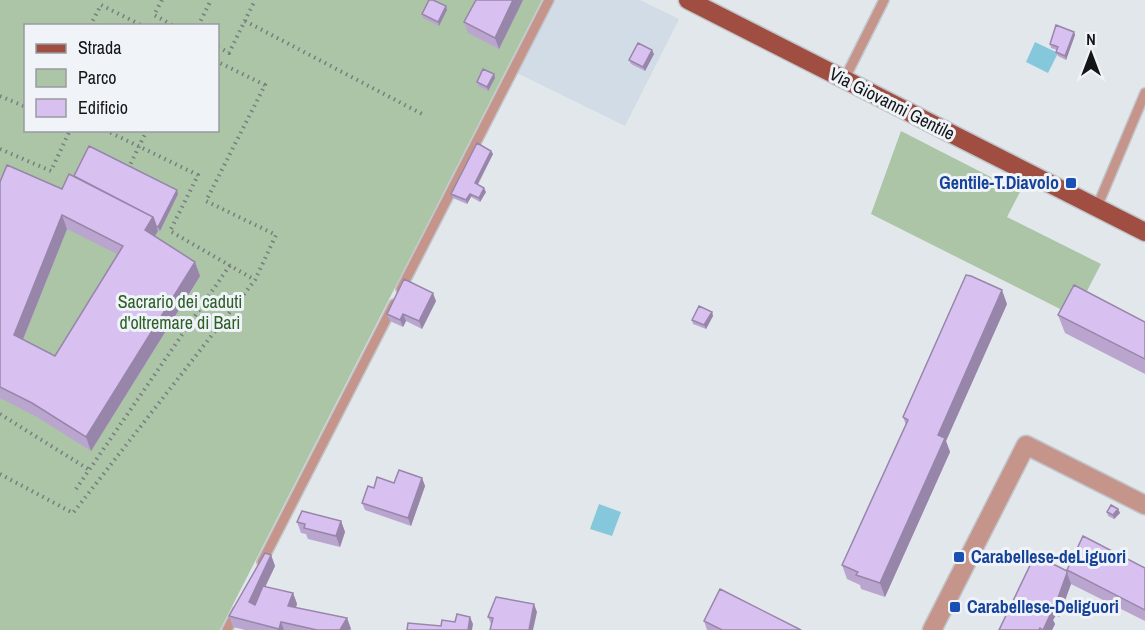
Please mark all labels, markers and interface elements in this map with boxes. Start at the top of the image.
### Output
legend [24,24,219,132]
north arrow [1061,24,1121,84]
text: N [1086,28,1096,50]
text: Strada [78,35,122,60]
street label: Via Giovanni Gentile [825,61,959,146]
text: Parco [78,65,117,90]
text: Edificio [78,95,128,120]
place label: Gentile-T.Diavolo [939,170,1059,195]
marker: Gentile-T.Diavolo [1064,176,1078,190]
park label: Sacrario dei caduti d'oltremare di Bari [118,289,242,335]
place label: Carabellese-deLiguori [971,544,1126,569]
marker: Carabellese-deLiguori [952,550,966,564]
place label: Carabellese-Deliguori [967,594,1119,619]
marker: Carabellese-Deliguori [948,600,962,614]

